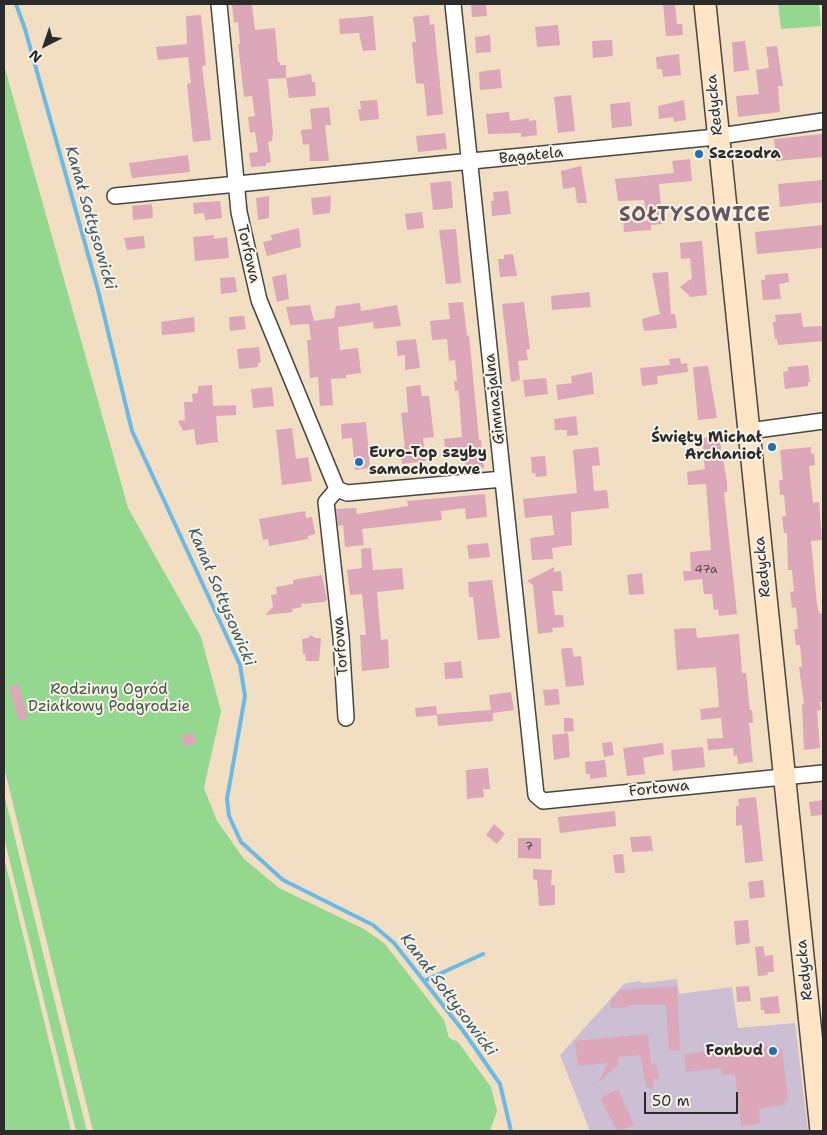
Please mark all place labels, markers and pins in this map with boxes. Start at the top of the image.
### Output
place label: Szczodra [709,145,781,163]
marker: Szczodra [693,148,705,160]
place label: Święty Michał Archanioł [651,429,762,464]
marker: Święty Michał Archanioł [766,441,778,453]
place label: Euro-Top szyby samochodowe [369,444,487,479]
marker: Euro-Top szyby samochodowe [353,456,365,468]
place label: Fonbud [705,1042,763,1060]
marker: Fonbud [767,1045,779,1057]

